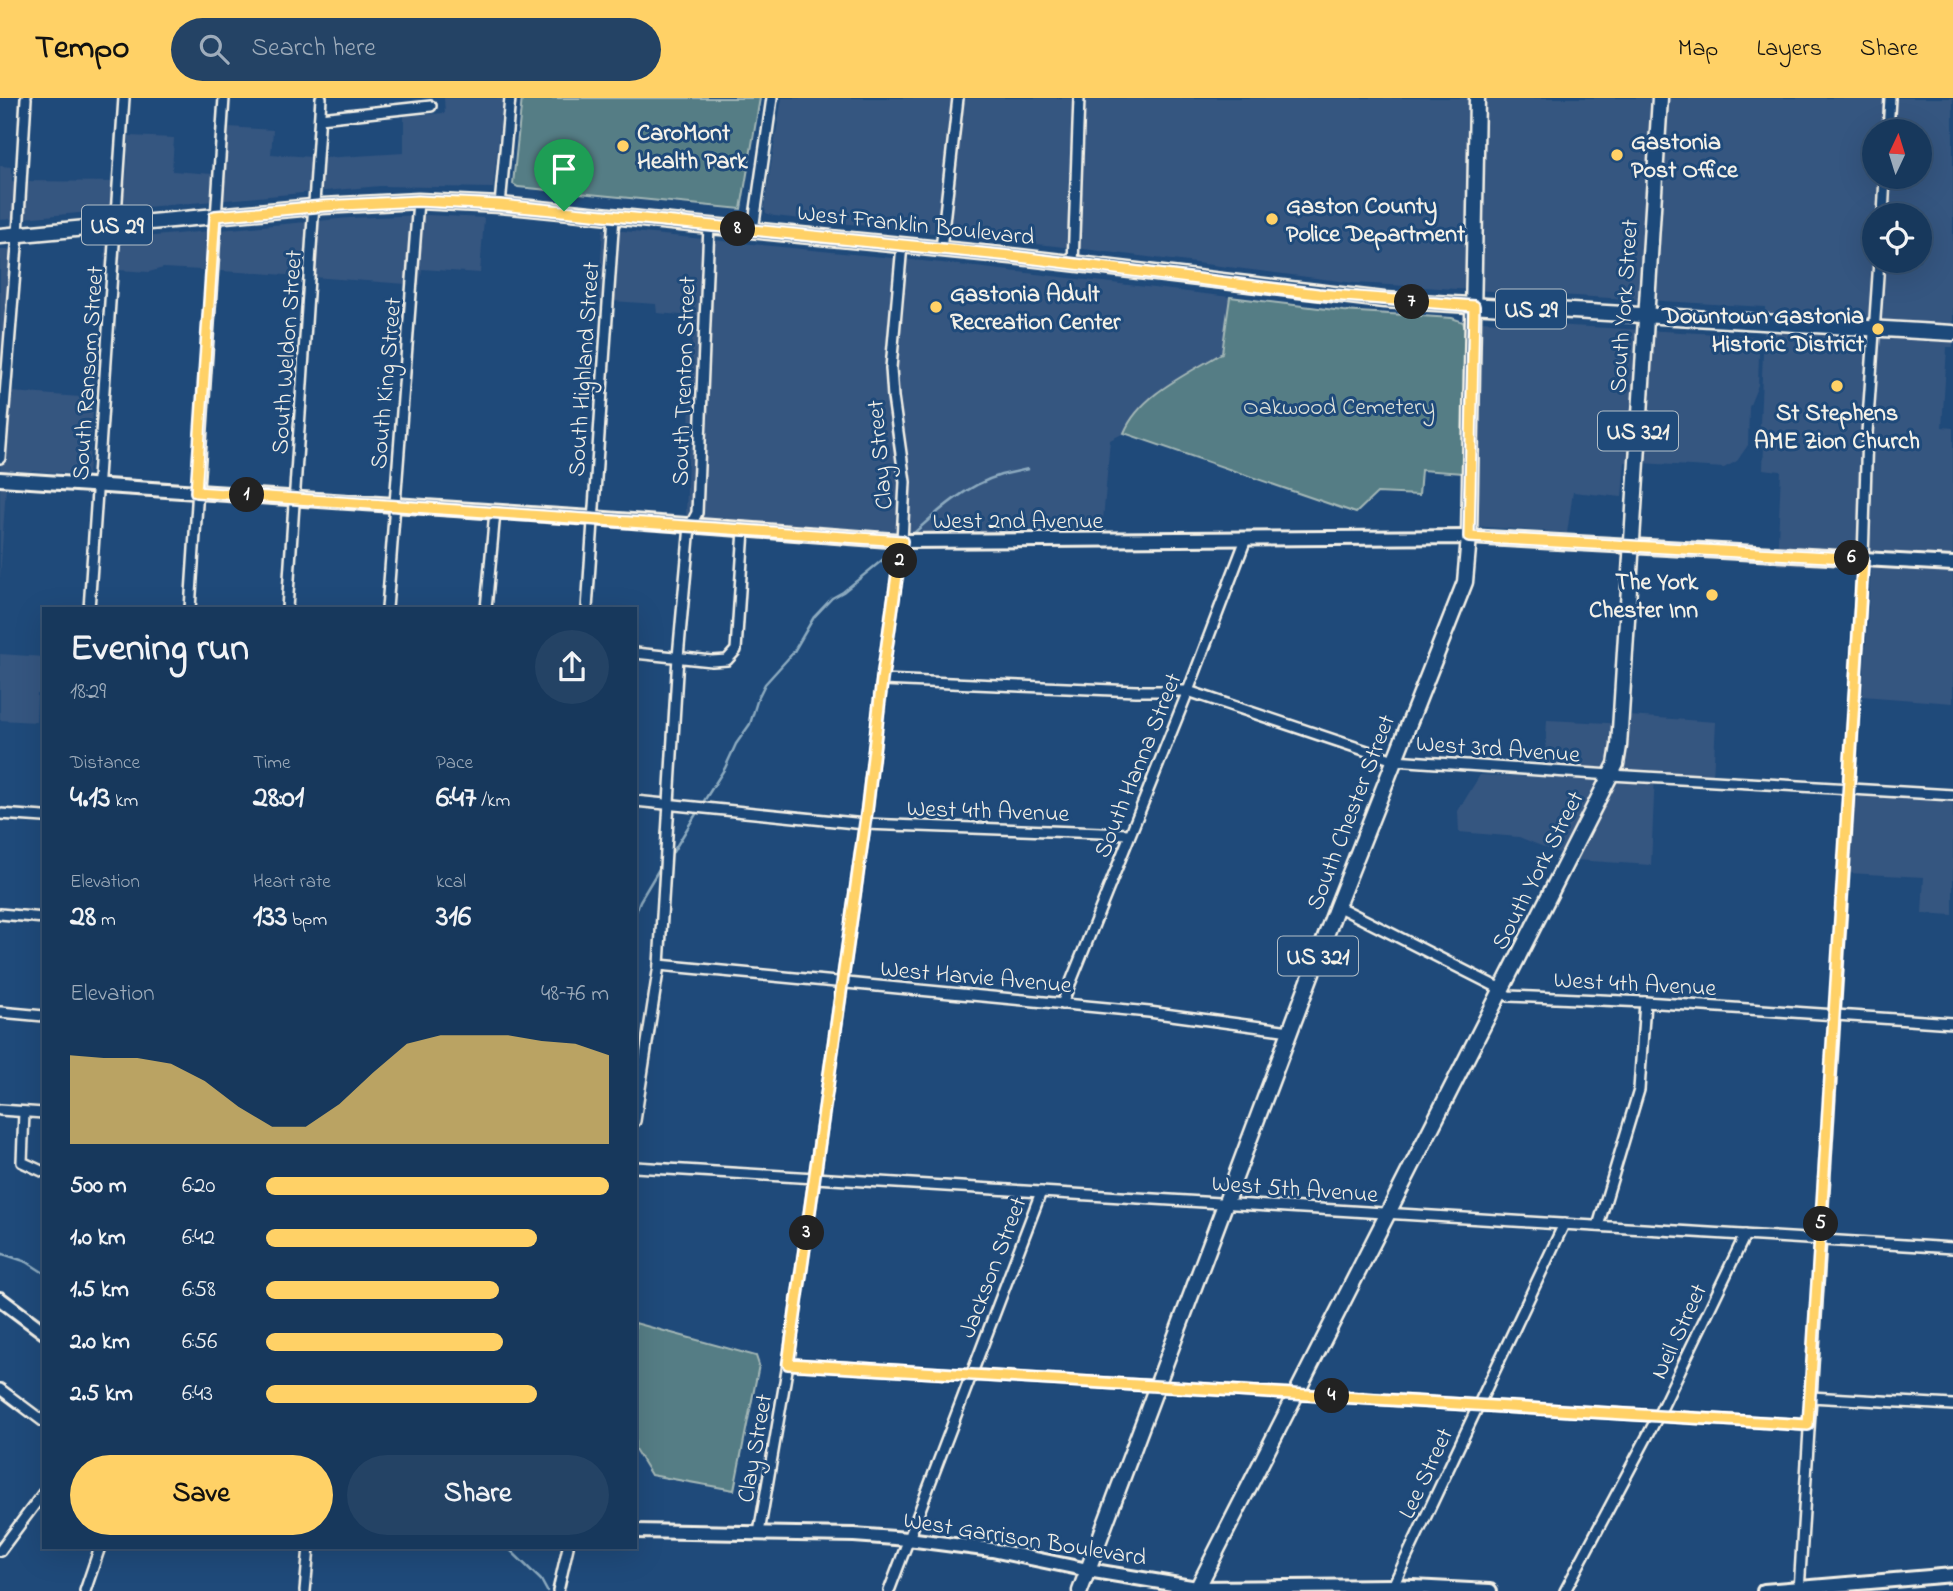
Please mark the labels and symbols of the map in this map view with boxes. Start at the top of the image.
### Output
place label: CaroMont Health Park [637,117,748,180]
north arrow [1862,119,1932,189]
place label: Gastonia Post Office [1631,126,1739,189]
marker: CaroMont Health Park [615,138,631,154]
pin [534,139,594,211]
marker: Gastonia Post Office [1609,147,1625,163]
place label: Gaston County Police Department [1286,190,1466,253]
street label: West Franklin Boulevard [795,197,1037,256]
road number: US 29 [82,206,152,244]
marker: Gaston County Police Department [1264,211,1280,227]
pin: 8 [720,212,756,246]
street label: South York Street [1602,218,1649,394]
street label: South Weldon Street [264,249,313,455]
street label: South Highland Street [561,261,610,478]
street label: South Ransom Street [65,265,114,482]
street label: South Trenton Street [664,276,707,486]
place label: Gastonia Adult Recreation Center [950,278,1121,341]
pin: 7 [1394,284,1430,320]
road number: US 29 [1496,290,1566,328]
street label: South King Street [363,296,412,470]
marker: Gastonia Adult Recreation Center [928,299,944,315]
place label: Downtown Gastonia Historic District [1661,300,1865,363]
marker: Downtown Gastonia Historic District [1870,321,1886,337]
marker: St Stephens AME Zion Church [1829,378,1845,394]
park label: Oakwood Cemetery [1243,391,1435,427]
place label: St Stephens AME Zion Church [1754,397,1920,460]
street label: Clay Street [859,398,905,511]
road number: US 321 [1598,412,1678,450]
pin: 1 [230,478,264,512]
street label: West 2nd Avenue [933,505,1104,540]
pin: 6 [1834,540,1870,575]
pin: 2 [883,544,918,578]
place label: The York Chester Inn [1589,566,1698,629]
marker: The York Chester Inn [1704,587,1720,603]
street label: South Hanna Street [1086,668,1192,864]
street label: South Chester Street [1299,710,1406,916]
street label: West 3rd Avenue [1415,727,1581,774]
street label: South York Street [1484,786,1594,957]
street label: West 4th Avenue [906,792,1070,833]
road number: US 321 [1278,936,1358,976]
street label: West Harvie Avenue [879,953,1073,1004]
street label: West 4th Avenue [1553,964,1717,1007]
street label: West 5th Avenue [1211,1167,1379,1214]
street label: Jackson Street [951,1192,1037,1344]
pin: 5 [1804,1206,1839,1242]
pin: 3 [790,1216,824,1250]
street label: Neil Street [1643,1279,1718,1386]
pin: 4 [1314,1378,1350,1414]
street label: Clay Street [730,1391,784,1506]
street label: Lee Street [1391,1423,1464,1525]
street label: West Garrison Boulevard [901,1504,1149,1577]

